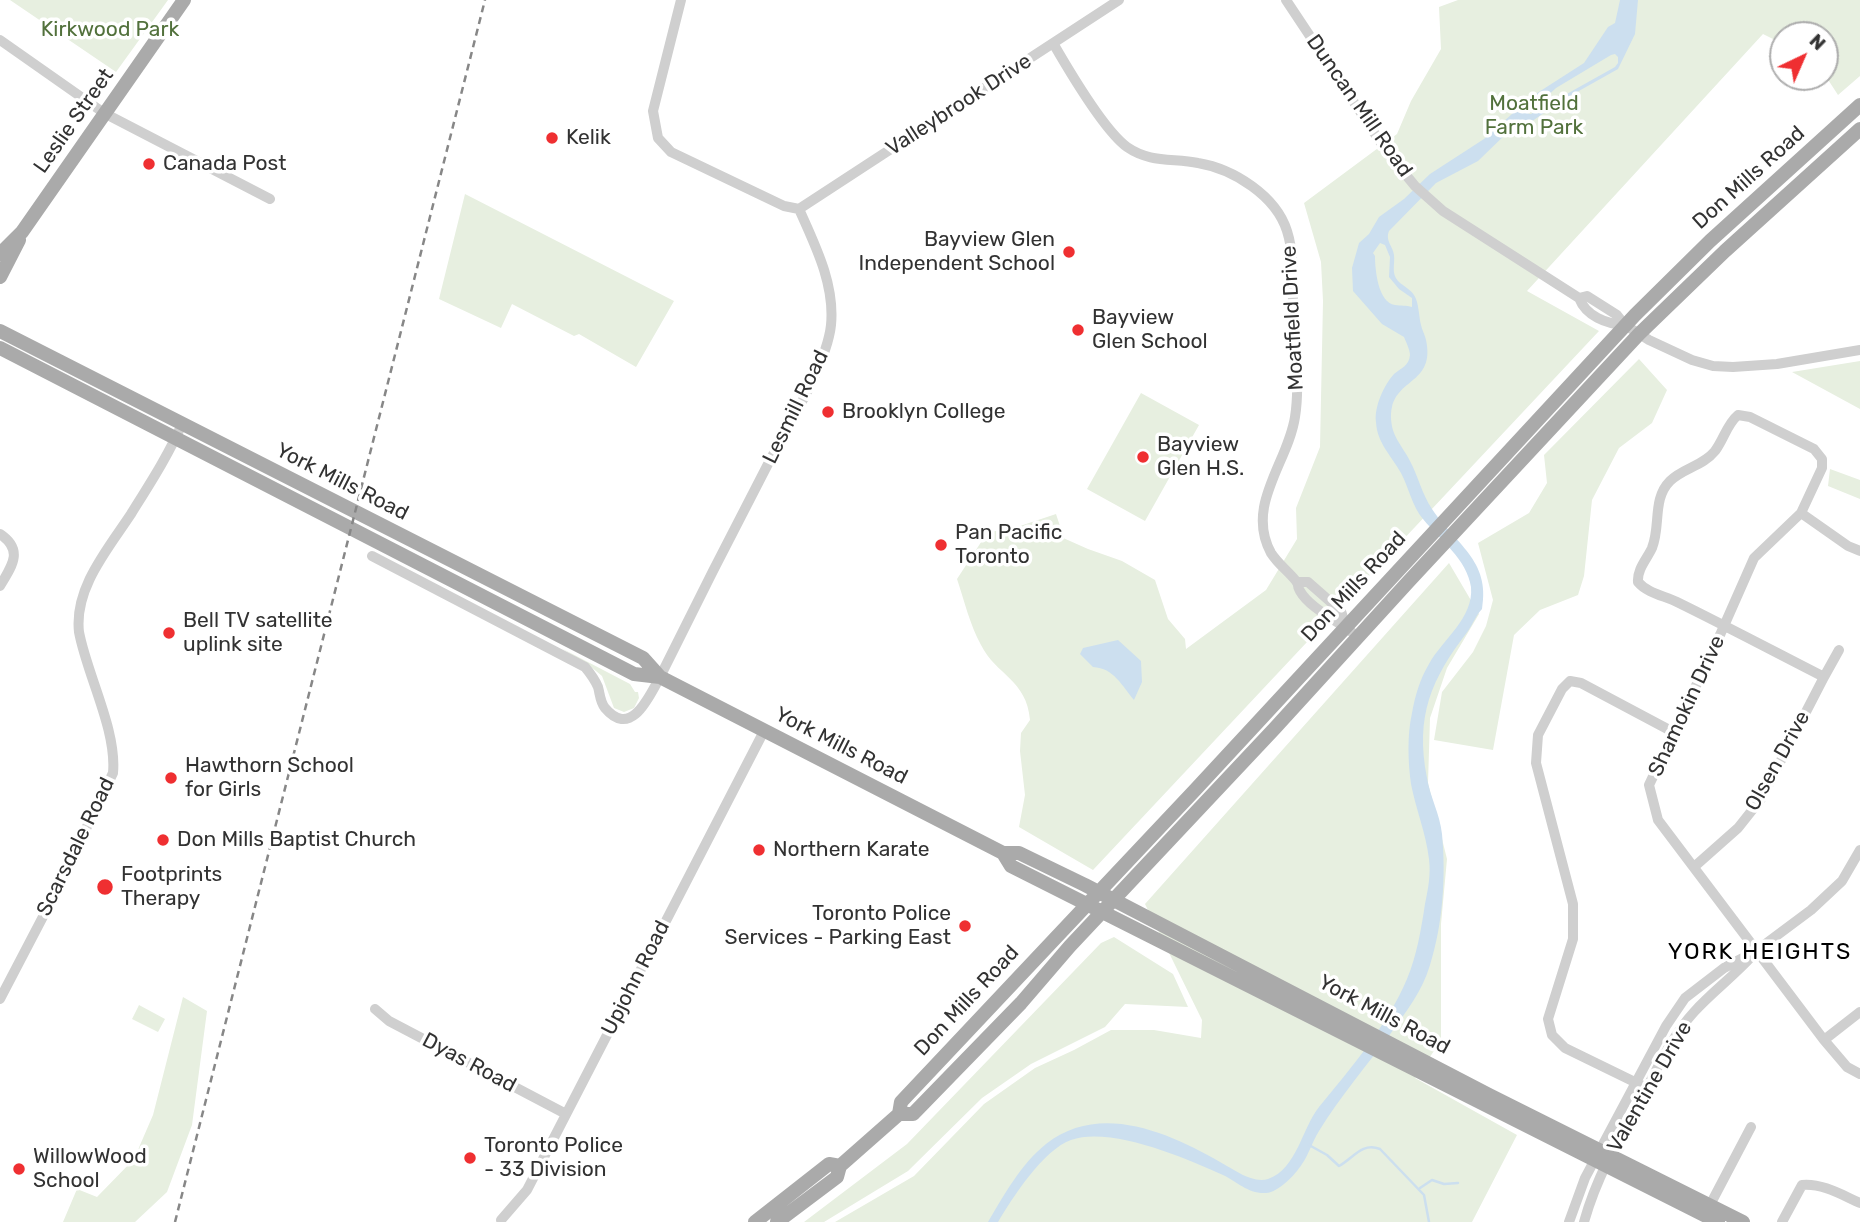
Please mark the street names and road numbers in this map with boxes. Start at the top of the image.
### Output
street label: Duncan Mill Road [1301,30,1417,182]
street label: Valleybrook Drive [882,49,1036,161]
street label: Leslie Street [29,64,119,178]
street label: Don Mills Road [1688,121,1810,235]
street label: Moatfield Drive [1277,245,1309,391]
street label: Lesmill Road [758,346,834,468]
street label: York Mills Road [271,438,413,526]
street label: Don Mills Road [1296,526,1412,648]
street label: Shamokin Drive [1643,632,1731,780]
street label: York Mills Road [770,702,912,790]
street label: Olsen Drive [1740,707,1816,815]
street label: Scarsdale Road [32,774,120,920]
street label: Upjohn Road [596,917,676,1039]
street label: Don Mills Road [909,940,1025,1062]
street label: York Mills Road [1314,970,1454,1060]
street label: Valentine Drive [1602,1017,1698,1157]
street label: Dyas Road [418,1028,520,1098]

